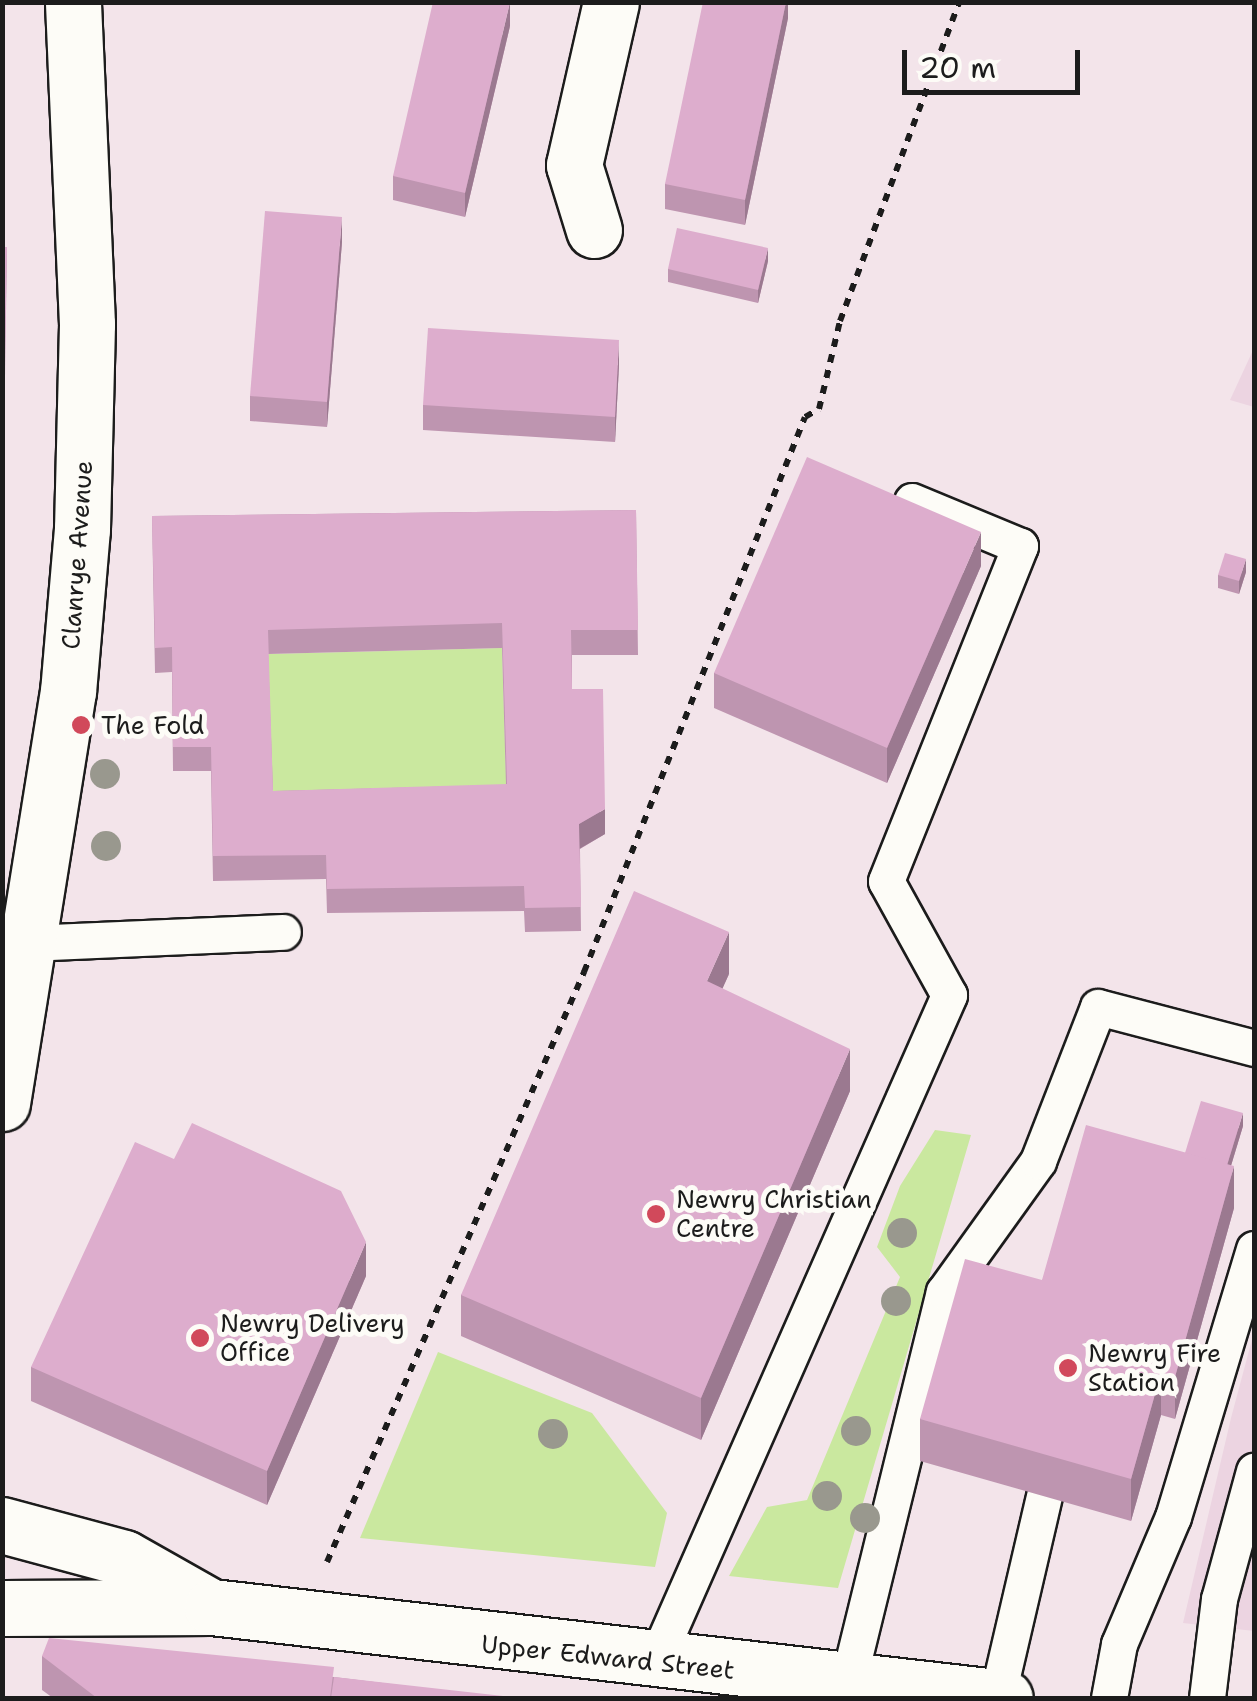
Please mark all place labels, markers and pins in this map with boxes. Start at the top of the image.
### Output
place label: The Fold [101,710,204,740]
marker: The Fold [70,714,92,736]
place label: Newry Christian Centre [676,1185,872,1244]
marker: Newry Christian Centre [645,1203,667,1225]
place label: Newry Delivery Office [220,1309,405,1368]
marker: Newry Delivery Office [189,1327,211,1349]
place label: Newry Fire Station [1088,1339,1221,1398]
marker: Newry Fire Station [1057,1357,1079,1379]

